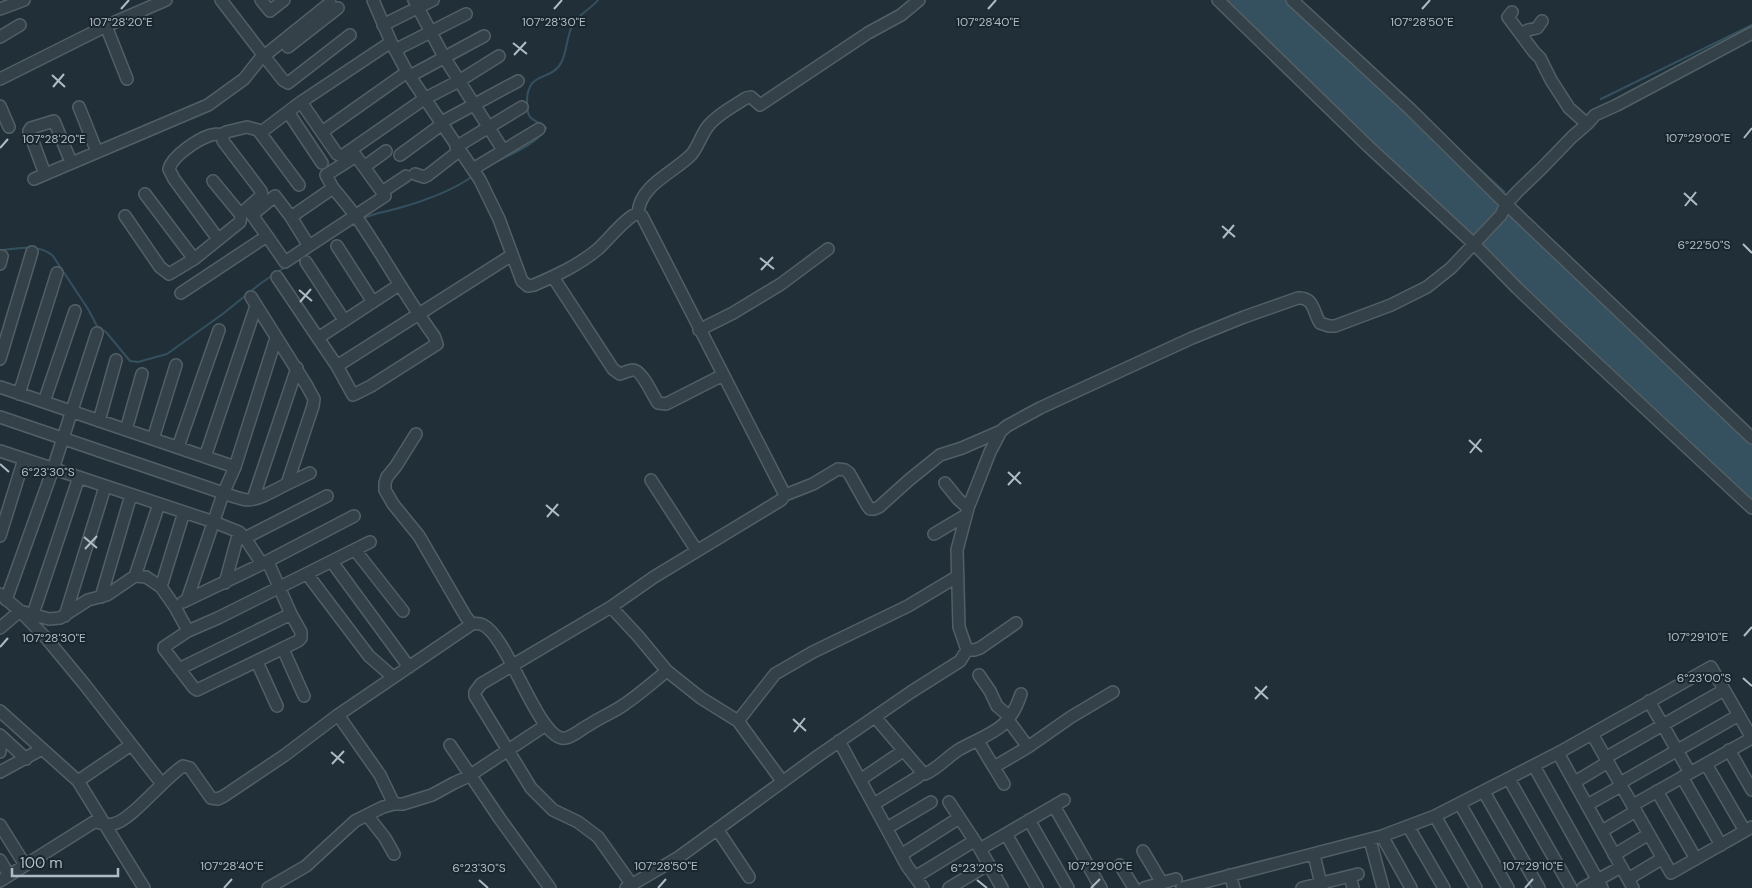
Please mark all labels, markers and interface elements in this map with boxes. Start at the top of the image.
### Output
text: 107°28'20"E [89,14,153,30]
text: 107°28'30"E [522,14,586,30]
text: 107°28'40"E [956,14,1020,30]
text: 107°28'50"E [1390,14,1454,30]
text: 107°29'00"E [1665,130,1731,146]
text: 107°28'20"E [22,131,86,147]
text: 6°22'50"S [1677,237,1731,253]
text: 6°23'30"S [21,464,75,480]
text: 107°29'10"E [1668,629,1729,645]
text: 107°28'30"E [22,630,86,646]
text: 6°23'00"S [1677,670,1731,686]
scale bar [12,846,119,878]
text: 100 m [20,853,63,873]
text: 107°28'40"E [200,858,264,874]
text: 107°28'50"E [634,858,698,874]
text: 107°29'00"E [1067,858,1133,874]
text: 107°29'10"E [1503,858,1564,874]
text: 6°23'30"S [452,860,506,876]
text: 6°23'20"S [950,860,1004,876]

